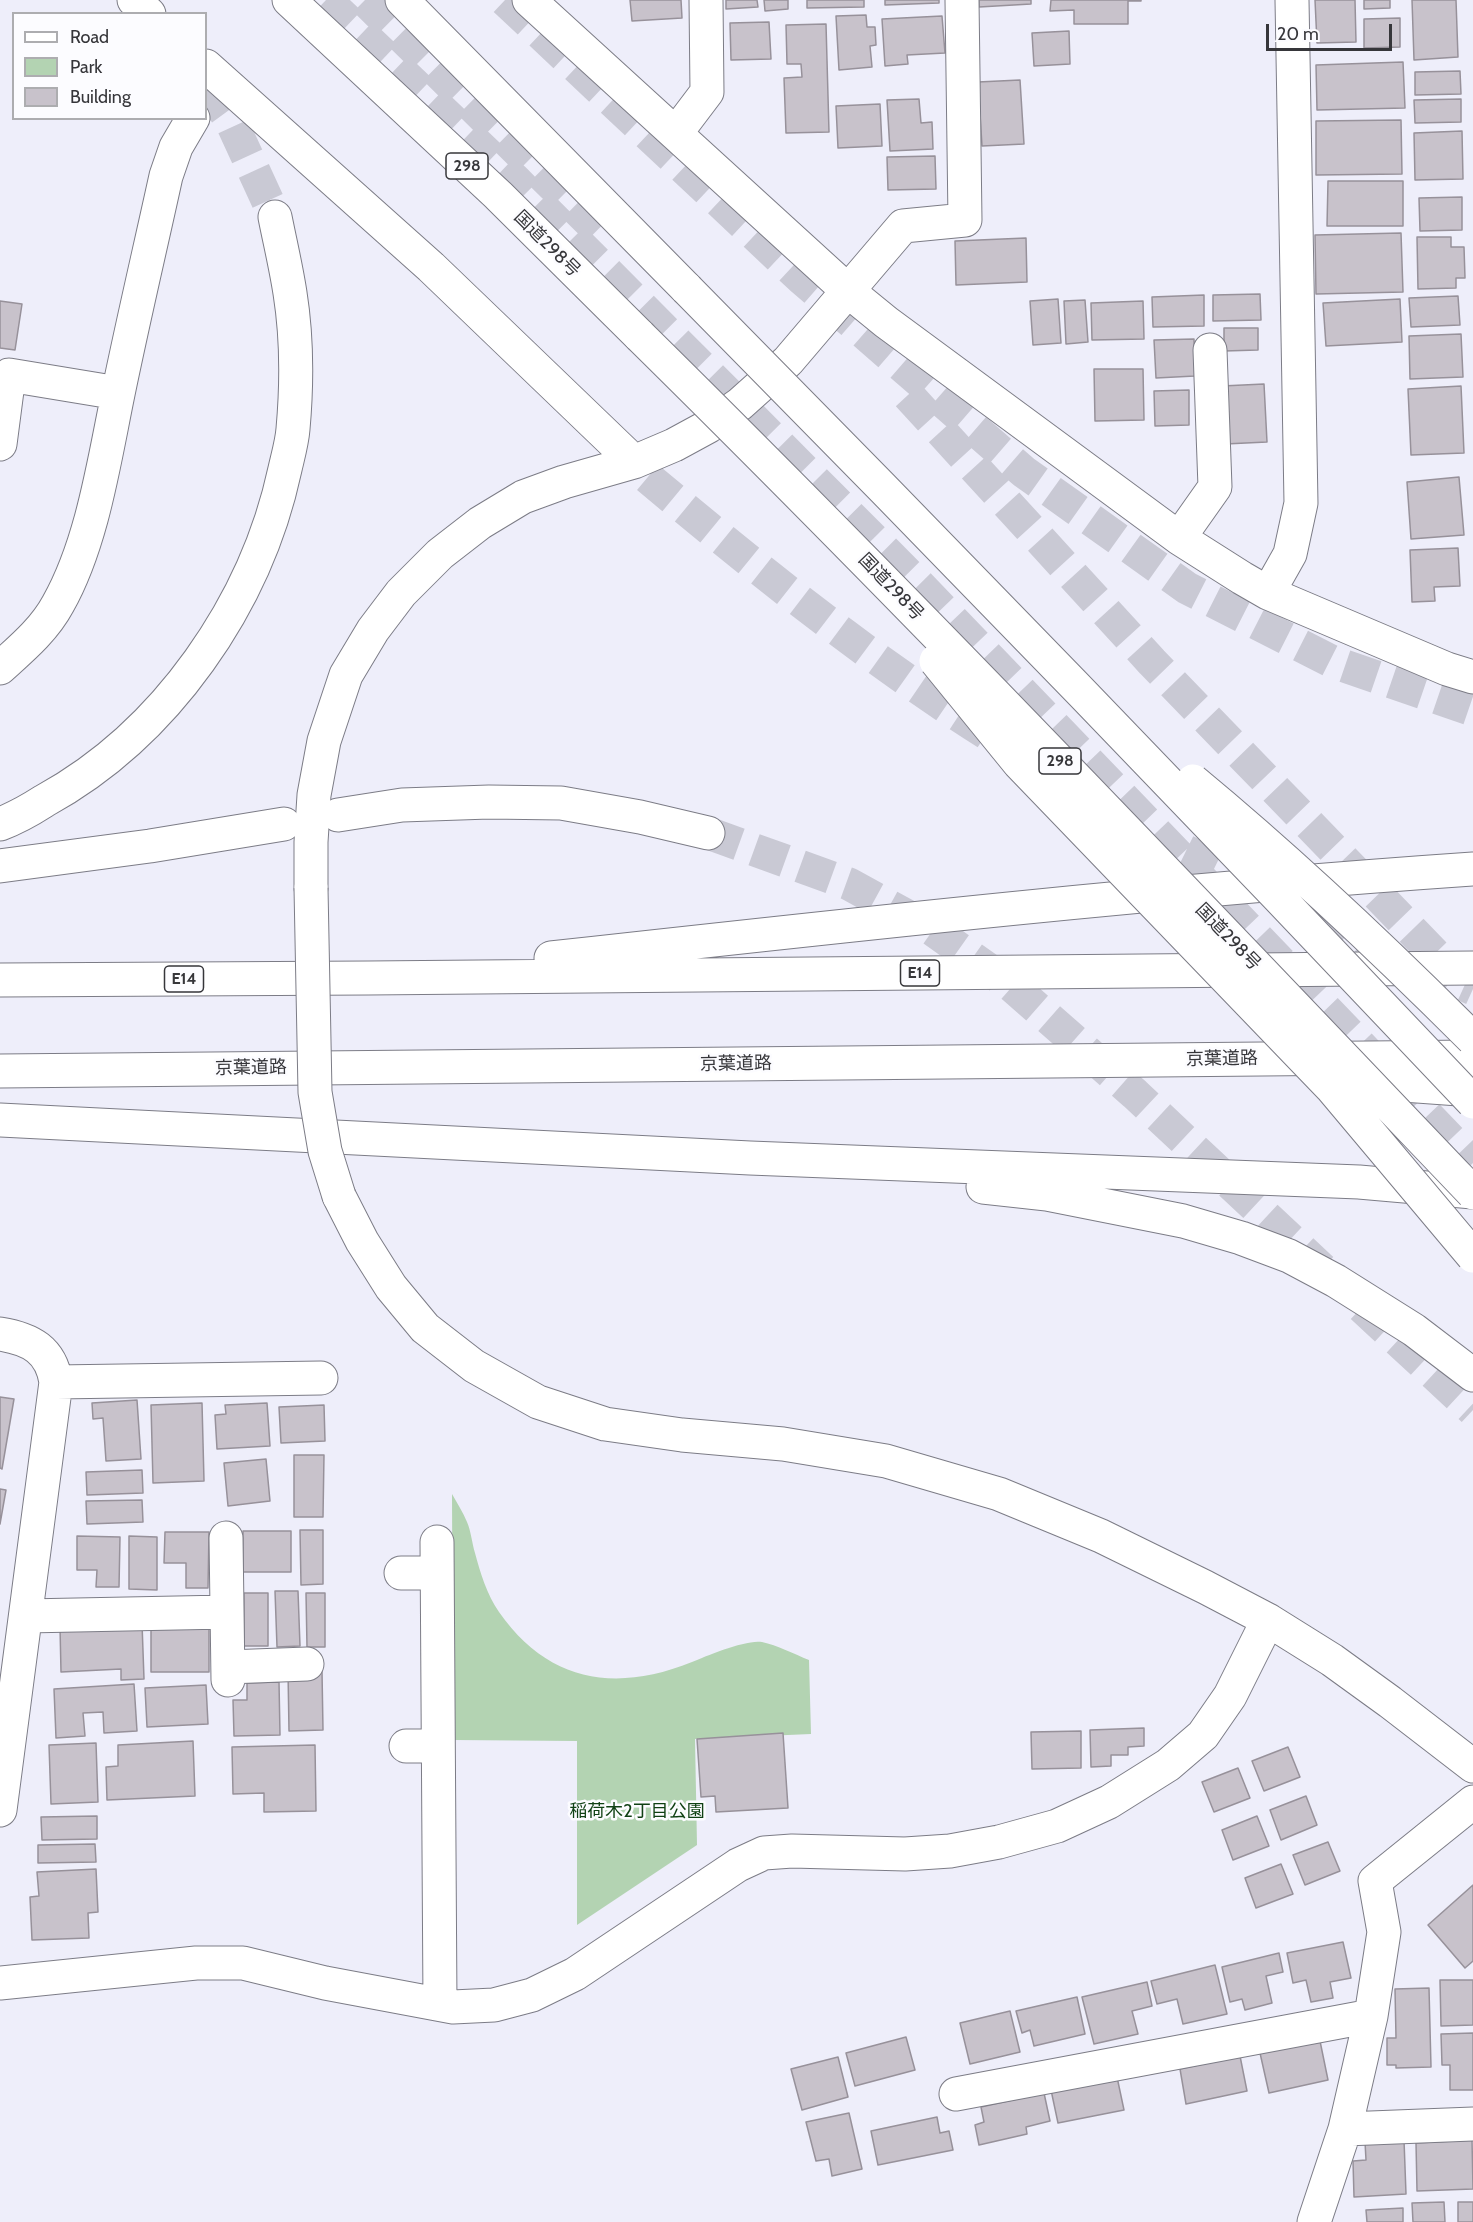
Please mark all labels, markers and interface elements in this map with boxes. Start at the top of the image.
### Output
legend [12,12,207,120]
scale bar [1269,12,1395,50]
text: 20 m [1277,23,1319,45]
text: Road [70,26,109,48]
text: Park [70,56,102,78]
text: Building [70,86,131,108]
road number: 298 [446,153,488,179]
street label: 国道298号 [509,206,585,282]
street label: 国道298号 [854,549,928,625]
road number: 298 [1039,748,1081,774]
street label: 国道298号 [1191,899,1265,975]
road number: E14 [900,960,940,986]
road number: E14 [164,966,204,992]
street label: 京葉道路 [1186,1048,1258,1070]
street label: 京葉道路 [700,1053,772,1075]
street label: 京葉道路 [215,1057,287,1079]
park label: 稲荷木2丁目公園 [569,1801,705,1823]

